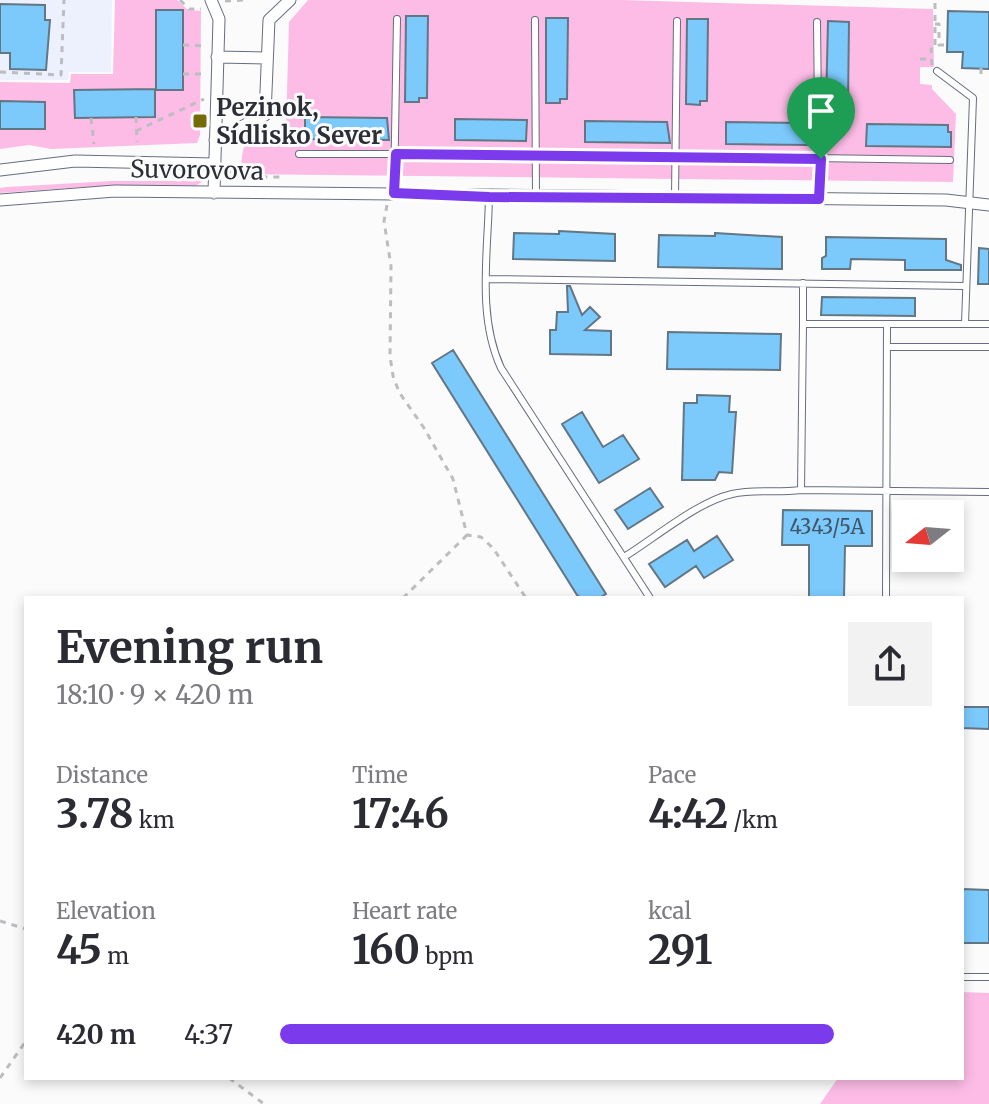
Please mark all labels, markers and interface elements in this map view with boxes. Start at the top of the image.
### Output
pin [787,77,855,159]
icon: arrive [799,89,843,133]
place label: Pezinok, Sídlisko Sever [216,92,382,151]
marker: Pezinok, Sídlisko Sever [191,112,209,130]
street label: Suvorovova [130,153,264,187]
north arrow [892,500,964,572]
map controls [892,500,964,572]
house number: 4343/5A [790,514,865,539]
text: Evening run [56,620,323,675]
button: share [848,622,932,706]
text: 18:10 · 9 × 420 m [56,678,253,711]
text: Distance [56,761,148,789]
text: Time [352,761,408,789]
text: Pace [648,761,696,789]
text: 3.78 [56,789,134,839]
text: 17:46 [352,789,449,839]
text: 4:42 [648,789,728,839]
text: km [134,806,175,834]
text: /km [728,806,778,834]
text: Elevation [56,897,156,925]
text: Heart rate [352,897,457,925]
text: kcal [648,897,691,925]
text: 45 [56,925,102,975]
text: 160 [352,925,420,975]
text: 291 [648,925,713,975]
text: m [102,942,129,970]
text: bpm [420,942,474,970]
text: 420 m [56,1018,136,1051]
text: 4:37 [184,1018,233,1051]

